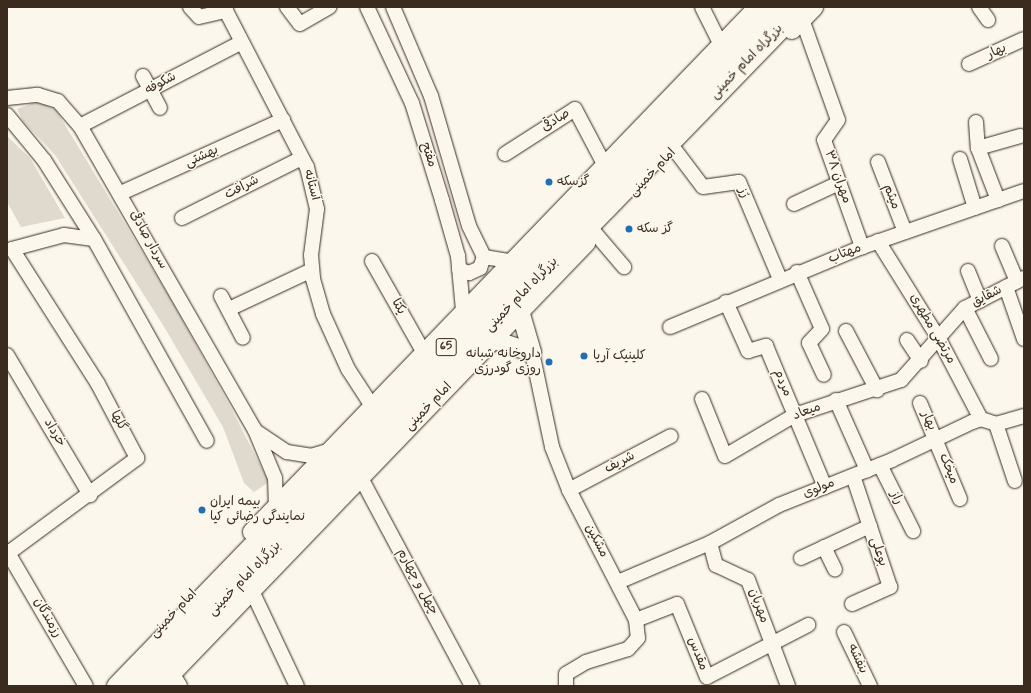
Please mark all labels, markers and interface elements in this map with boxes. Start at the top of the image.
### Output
street label: بزرگراه امام خمینی [707,21,787,103]
street label: بهار [985,41,1009,63]
street label: شکوفه [143,69,179,99]
street label: صادقی [539,106,573,136]
street label: مفتح [417,141,439,169]
street label: بهشتی [183,143,221,171]
street label: امام خمینی [626,146,680,200]
street label: مهران ۳۸ [820,148,854,206]
street label: آستانه [299,168,323,202]
street label: شرافت [222,173,262,203]
place label: گزسکه [557,174,590,190]
marker: گزسکه [544,177,554,187]
street label: میثم [879,182,903,212]
street label: رُز [734,185,752,201]
street label: سردار صادقی [126,208,170,272]
place label: گز سکه [637,221,673,237]
marker: گز سکه [624,224,634,234]
street label: مهتاب [826,241,864,267]
street label: بزرگراه امام خمینی [482,254,562,336]
street label: شقایق [969,283,1005,311]
street label: مرتضی مطهری [906,291,958,367]
street label: یکتا [387,296,409,318]
road number: 65 [435,337,457,357]
place label: داروخانه شبانه روزی گودرزی [466,347,541,378]
place label: کلینیک آریا [593,348,646,364]
marker: کلینیک آریا [578,350,590,362]
marker: داروخانه شبانه روزی گودرزی [544,357,554,367]
street label: مردم [769,367,795,399]
street label: امام خمینی [402,380,456,434]
street label: میعاد [791,400,823,424]
street label: گلها [106,408,130,434]
street label: بهار [917,409,939,433]
street label: خرداد [40,416,68,450]
street label: شریف [602,449,638,477]
street label: میخک [935,451,961,487]
street label: مولوی [801,476,837,502]
street label: راز [886,489,906,507]
place label: بیمه ایران نمایندگی رضائی کيا [210,495,305,526]
marker: بیمه ایران نمایندگی رضائی کيا [197,505,207,515]
street label: مشکین [581,522,611,560]
street label: بوعلی [866,535,890,569]
street label: بزرگراه امام خمینی [205,538,285,620]
street label: چهل و چهارم [393,546,441,618]
street label: امام خمینی [147,587,201,641]
street label: مهربان [744,587,772,625]
street label: رزمندگان [29,595,65,641]
street label: مقدس [683,635,711,673]
street label: بنفشه [843,642,871,676]

